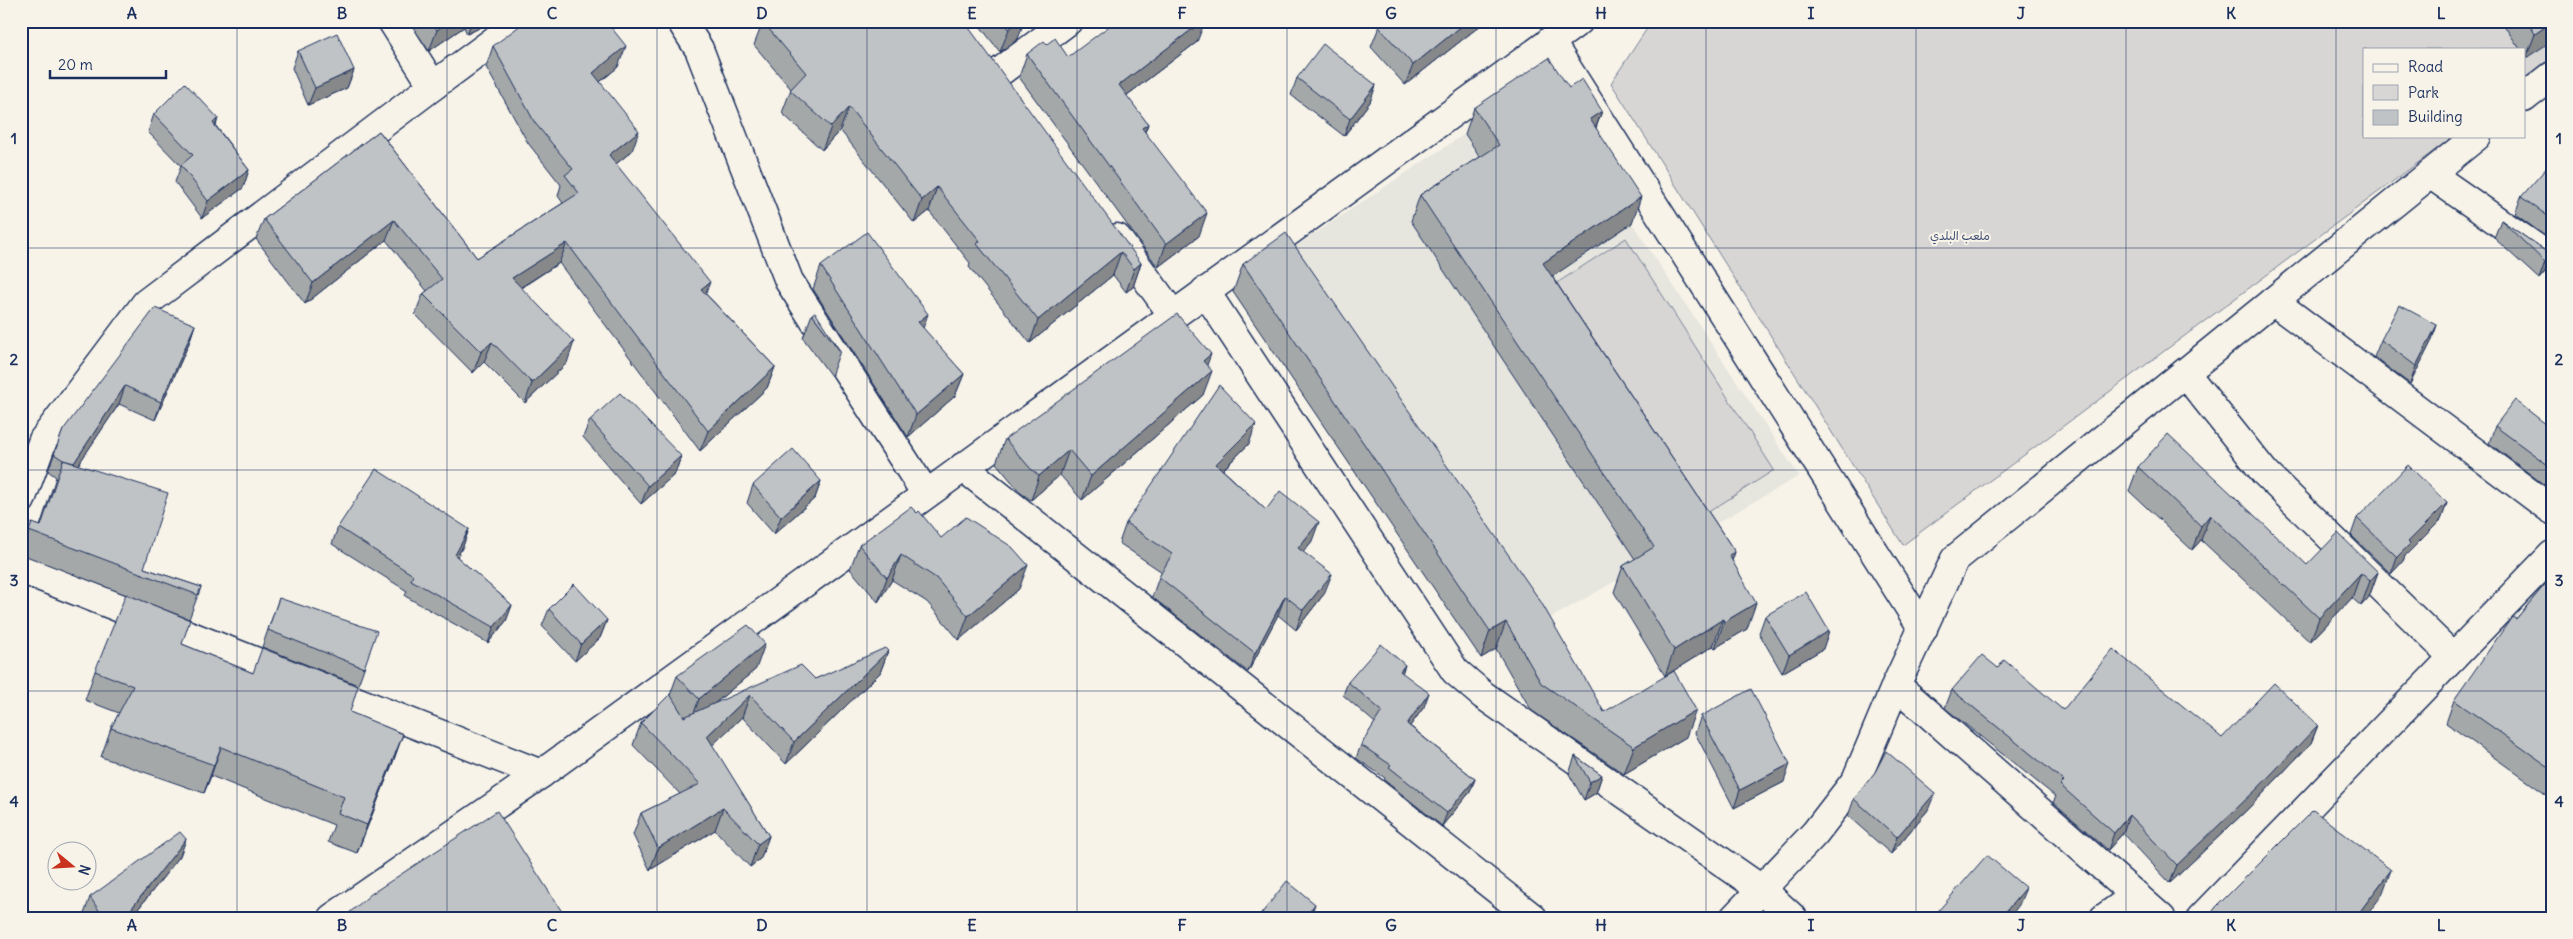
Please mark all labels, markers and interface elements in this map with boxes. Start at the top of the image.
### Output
text: A [127,3,137,23]
text: B [337,3,348,23]
text: C [547,3,558,23]
text: D [756,3,768,23]
text: E [967,3,977,23]
text: F [1177,3,1187,23]
text: G [1385,3,1397,23]
text: H [1595,3,1607,23]
text: I [1808,3,1815,23]
text: J [2017,3,2026,23]
text: K [2226,3,2236,23]
text: L [2437,3,2446,23]
scale bar [50,48,166,80]
legend [2363,48,2526,138]
text: 20 m [58,55,93,74]
text: Road [2408,57,2443,76]
text: Park [2408,83,2439,102]
text: Building [2408,107,2463,126]
text: 1 [11,128,17,148]
text: 1 [2556,128,2562,148]
park label: ملعب البلدي [1930,228,1990,245]
text: 2 [10,349,19,369]
text: 2 [2555,349,2564,369]
text: 3 [9,570,19,590]
text: 3 [2554,570,2564,590]
text: 4 [9,791,19,811]
text: 4 [2554,791,2564,811]
north arrow [48,842,98,892]
text: N [74,863,94,877]
text: A [127,915,137,935]
text: B [337,915,348,935]
text: C [547,915,558,935]
text: D [756,915,768,935]
text: E [967,915,977,935]
text: F [1177,915,1187,935]
text: G [1385,915,1397,935]
text: H [1595,915,1607,935]
text: I [1808,915,1815,935]
text: J [2017,915,2026,935]
text: K [2226,915,2236,935]
text: L [2437,915,2446,935]

